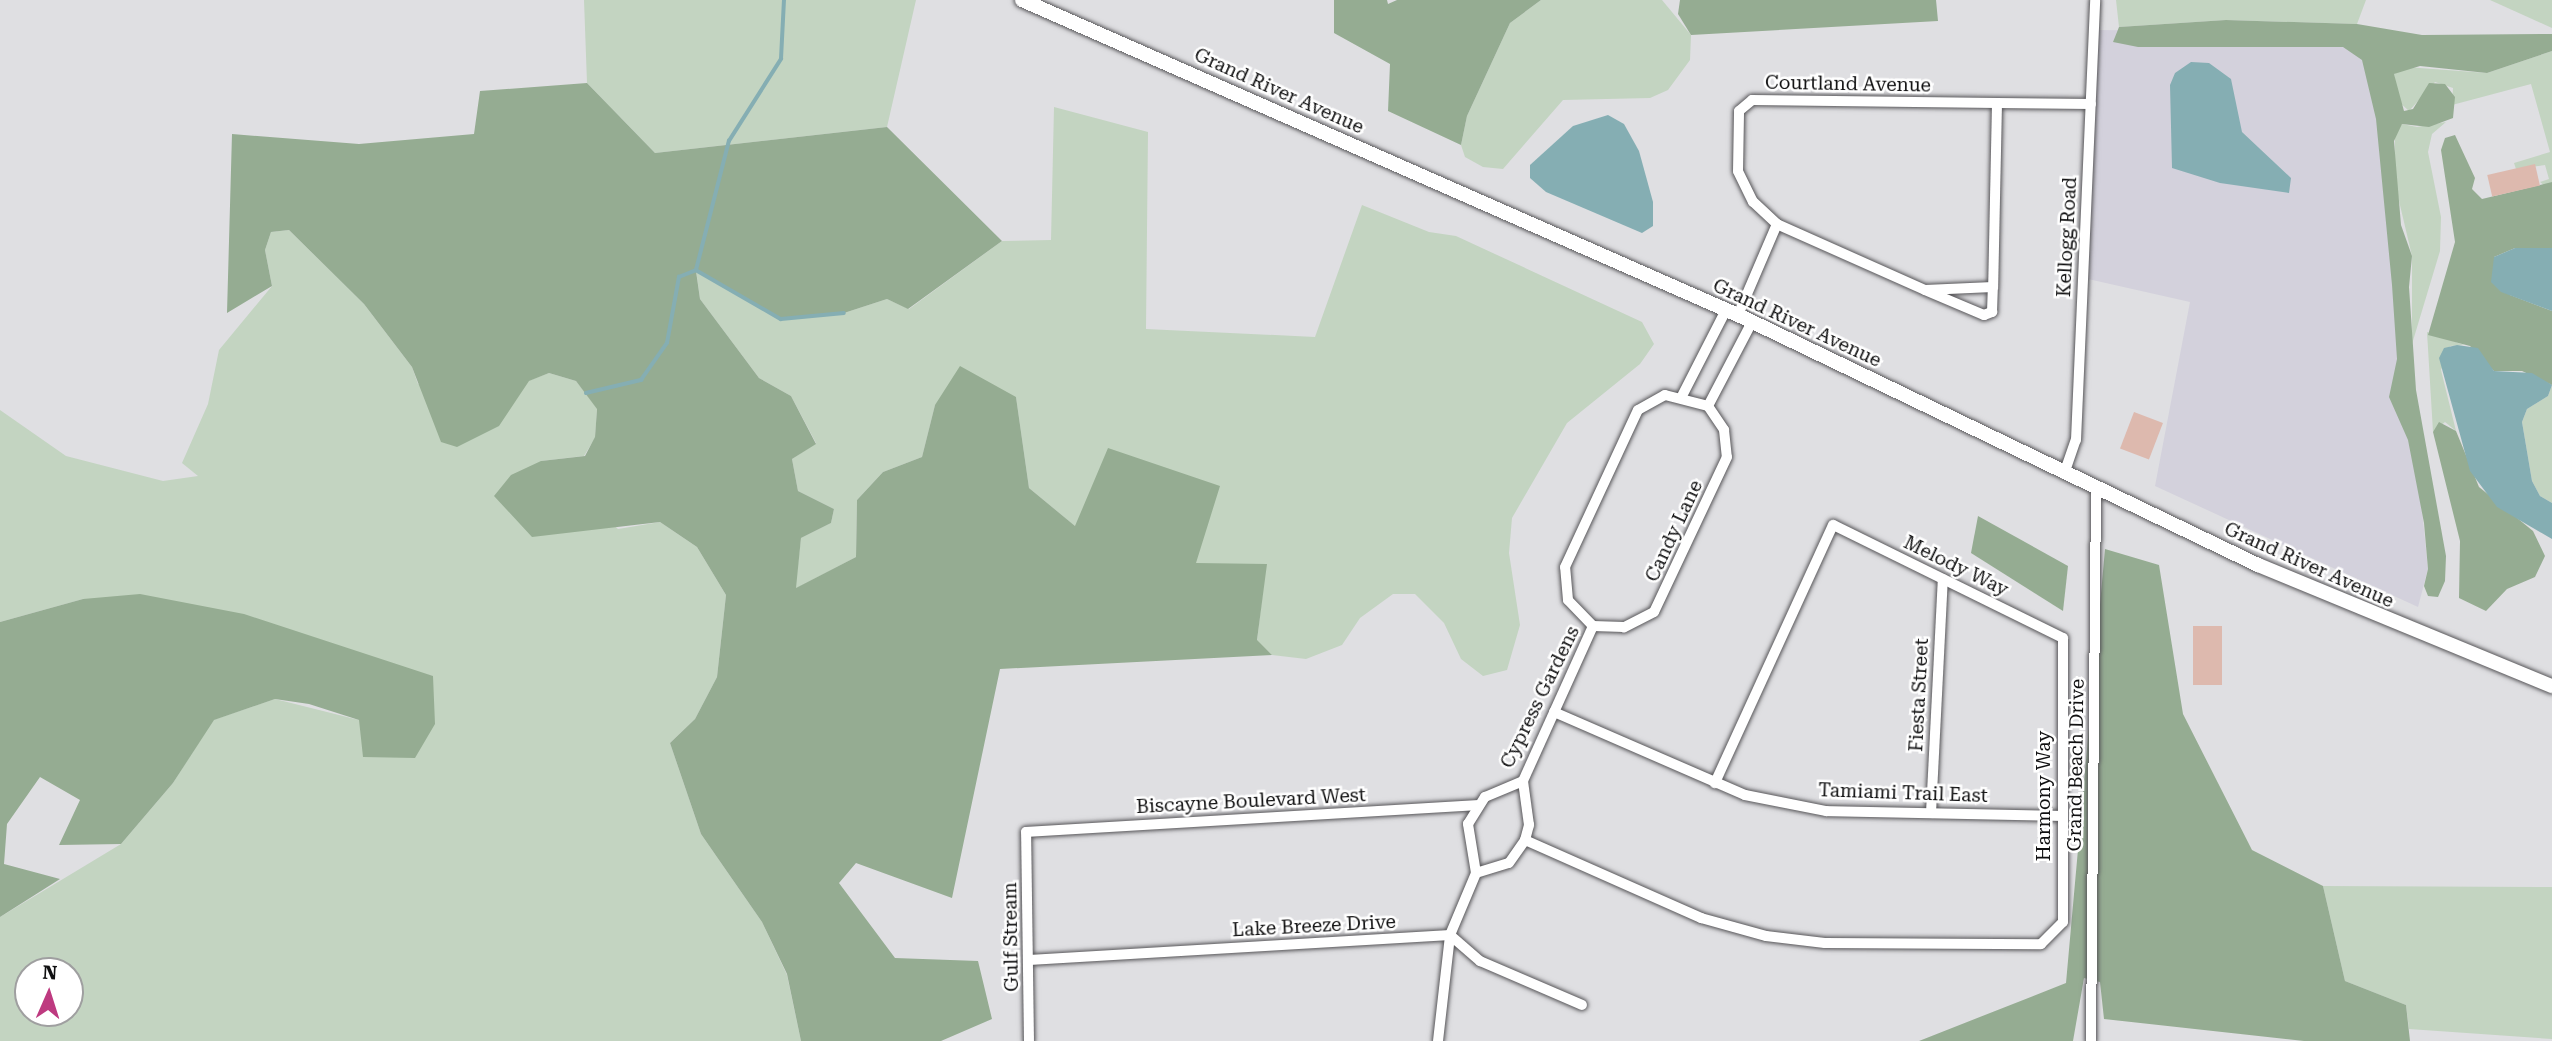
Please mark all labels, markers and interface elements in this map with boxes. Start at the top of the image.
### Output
street label: Grand River Avenue [1191,43,1367,139]
street label: Courtland Avenue [1765,71,1931,97]
street label: Kellogg Road [2052,176,2082,298]
street label: Grand River Avenue [1709,274,1885,372]
street label: Candy Lane [1641,477,1707,585]
street label: Grand River Avenue [2221,517,2397,613]
street label: Melody Way [1900,531,2012,601]
street label: Cypress Gardens [1496,622,1584,772]
street label: Fiesta Street [1905,638,1933,752]
street label: Grand Beach Drive [2063,679,2089,851]
street label: Harmony Way [2033,731,2055,861]
street label: Tamiami Trail East [1818,779,1988,807]
street label: Biscayne Boulevard West [1136,784,1366,818]
street label: Gulf Stream [999,882,1023,992]
street label: Lake Breeze Drive [1232,910,1396,942]
north arrow [14,957,84,1027]
text: N [42,961,58,984]

